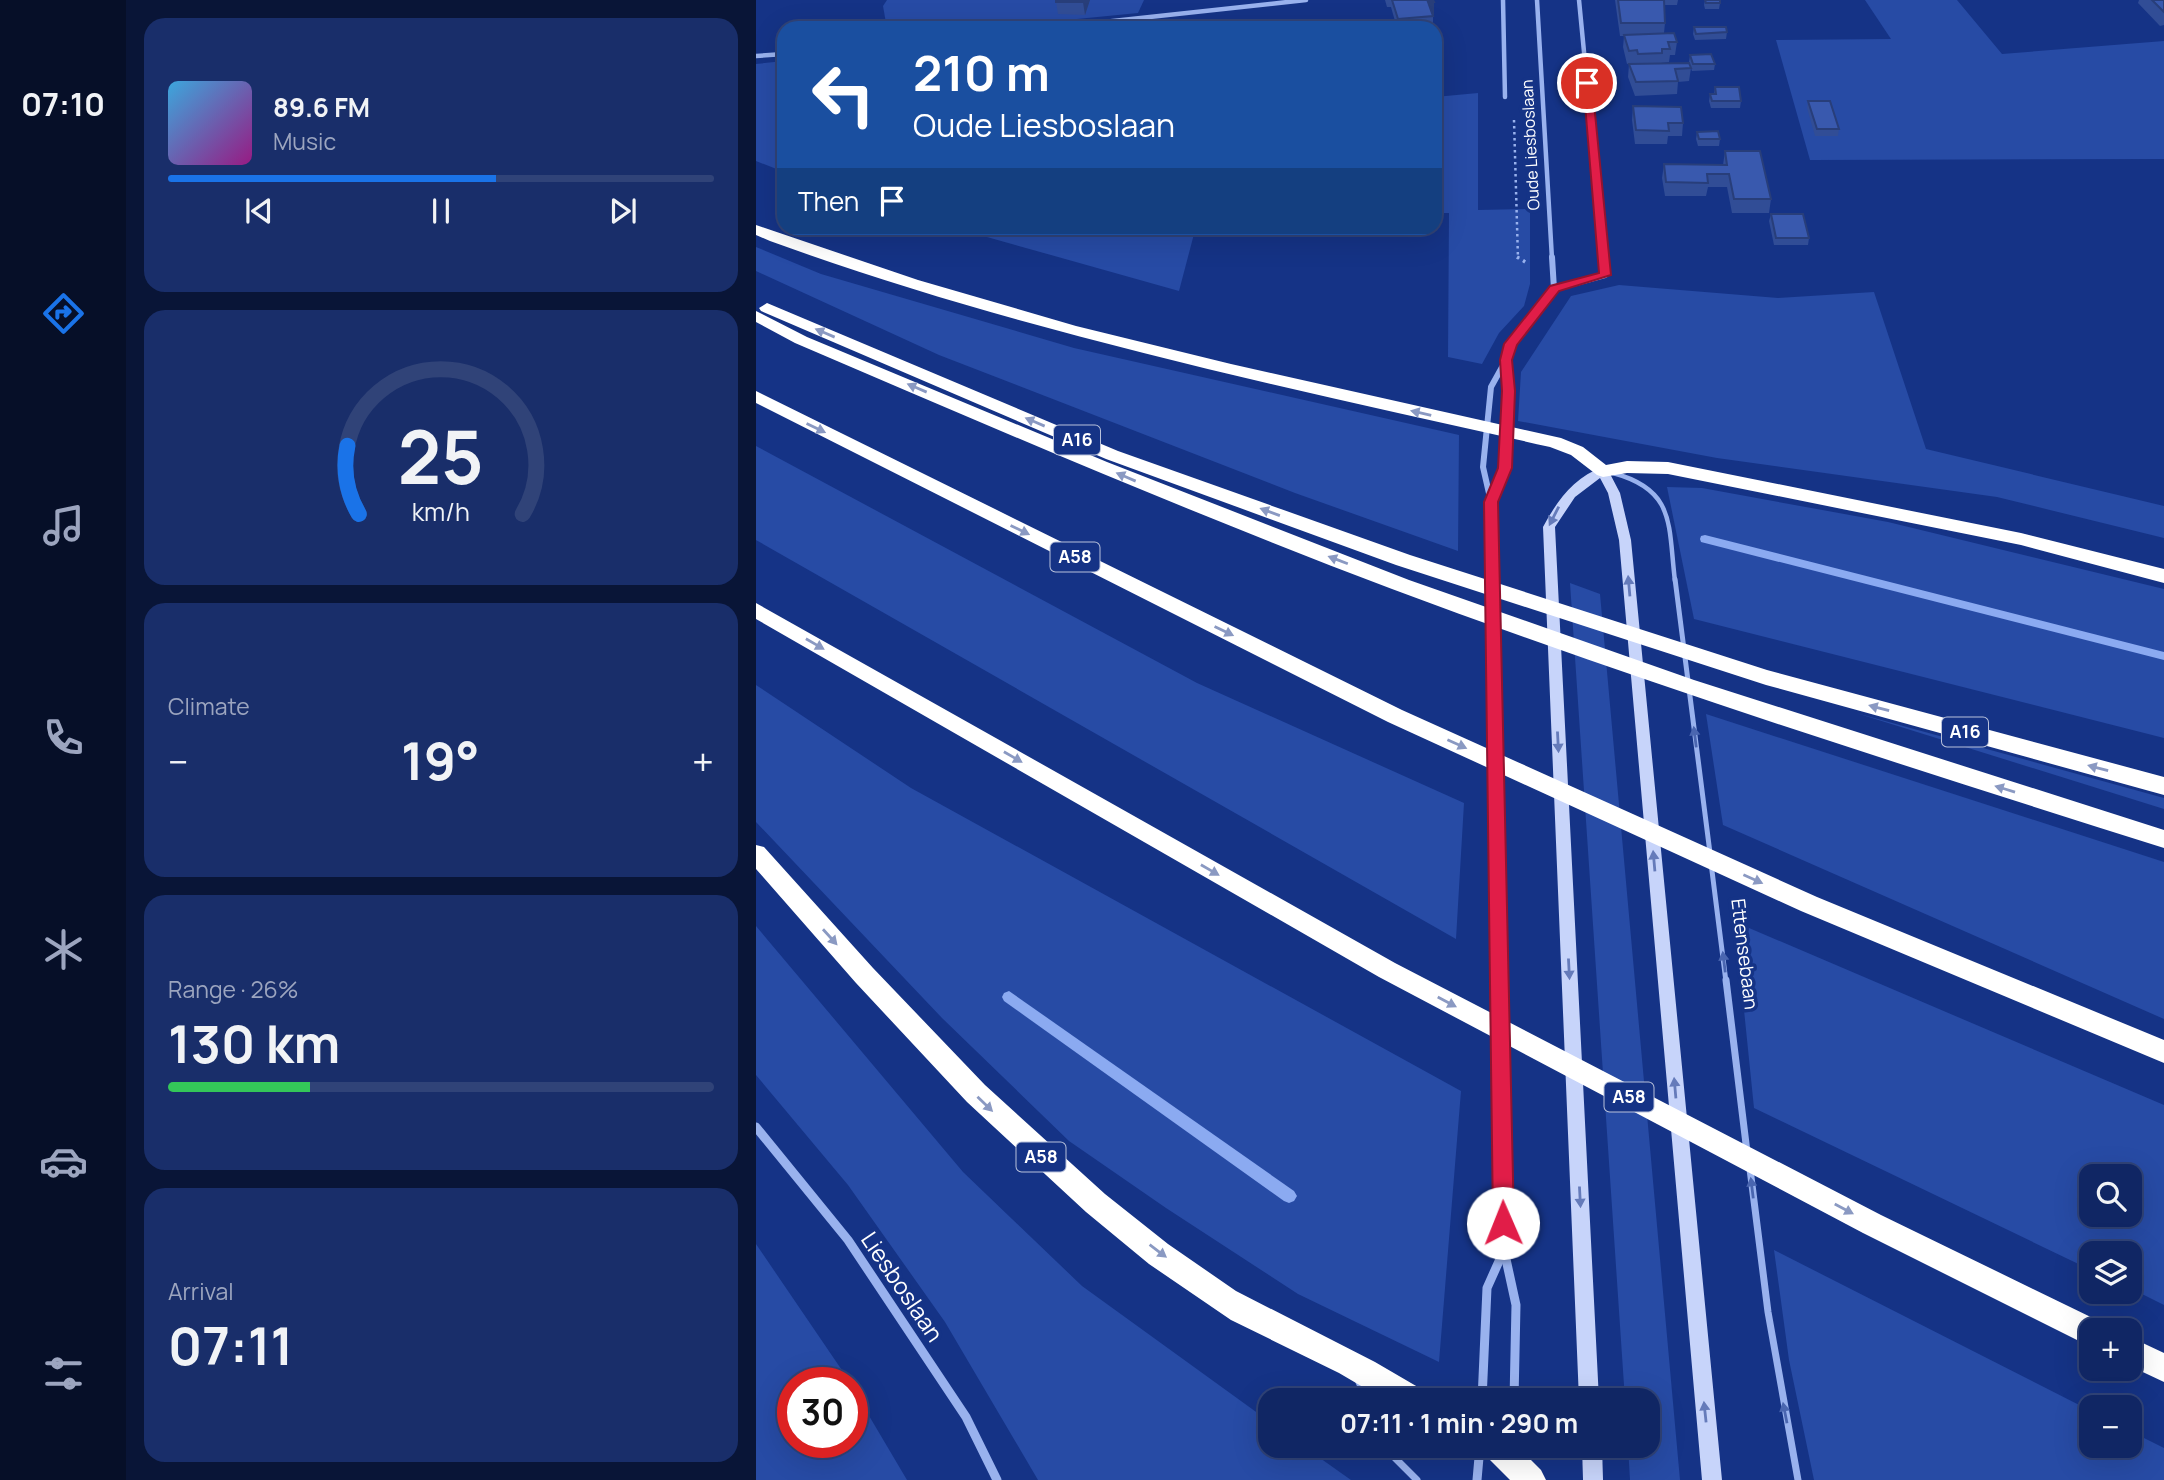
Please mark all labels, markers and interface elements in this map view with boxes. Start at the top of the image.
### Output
text: 210 m [913,39,1050,106]
icon: left [798,49,889,140]
pin [1557,53,1617,113]
icon: arrive [1568,64,1606,102]
street label: Oude Liesboslaan [1516,79,1544,211]
text: 07:10 [21,82,105,126]
text: 89.6 FM [273,89,370,125]
text: Oude Liesboslaan [913,103,1175,147]
text: Music [273,125,336,157]
icon: arrive [873,182,911,220]
text: Then [798,183,859,219]
icon: previous [240,192,278,230]
icon: pause [422,192,460,230]
icon: next [604,192,642,230]
icon: directions [39,289,88,338]
one-way arrow [815,327,836,338]
one-way arrow [906,383,927,394]
text: 25 [398,406,484,506]
one-way arrow [1410,407,1432,418]
one-way arrow [1025,416,1045,428]
one-way arrow [806,423,826,434]
road number: A16 [1054,426,1100,454]
one-way arrow [1116,471,1137,482]
text: km/h [412,493,470,528]
icon: music [39,501,88,550]
one-way arrow [1260,506,1281,517]
one-way arrow [1549,506,1560,526]
one-way arrow [1010,524,1030,535]
road number: A58 [1050,542,1100,572]
one-way arrow [1327,555,1348,566]
one-way arrow [1623,575,1634,597]
one-way arrow [1214,625,1234,636]
one-way arrow [806,638,825,650]
text: Climate [168,690,250,722]
one-way arrow [1868,702,1890,713]
icon: phone [39,713,88,762]
road number: A16 [1942,718,1988,746]
text: 19° [401,725,480,796]
one-way arrow [1690,725,1701,747]
one-way arrow [1552,731,1563,753]
text: − [168,735,189,787]
text: + [692,735,714,787]
one-way arrow [1447,738,1467,750]
one-way arrow [1003,751,1022,763]
one-way arrow [2087,762,2109,773]
one-way arrow [1995,784,2016,794]
one-way arrow [1648,850,1659,872]
one-way arrow [1201,864,1220,876]
one-way arrow [1743,874,1764,885]
street label: Ettensebaan [1725,897,1765,1011]
icon: climate [39,925,88,974]
one-way arrow [822,928,838,946]
one-way arrow [1718,951,1729,973]
one-way arrow [1563,959,1574,981]
text: Range · 26% [168,973,299,1005]
one-way arrow [1437,996,1457,1007]
text: 130 km [168,1008,340,1079]
one-way arrow [1669,1077,1680,1099]
road number: A58 [1604,1082,1654,1112]
one-way arrow [976,1095,993,1112]
icon: car [39,1137,88,1186]
road number: A58 [1016,1142,1066,1172]
map controls [2079,1164,2142,1458]
button: search [2079,1164,2142,1227]
one-way arrow [1747,1177,1758,1199]
position arrow [1466,1186,1540,1260]
one-way arrow [1574,1186,1585,1208]
one-way arrow [1834,1204,1854,1215]
street label: Liesboslaan [854,1225,951,1348]
button: layers [2079,1241,2142,1304]
one-way arrow [1148,1244,1166,1259]
text: Arrival [168,1275,234,1307]
text: 07:11 [168,1310,293,1381]
button: + [2079,1318,2142,1381]
icon: filters [39,1349,88,1398]
speed limit sign: 30 [777,1367,868,1458]
button: − [2079,1395,2142,1458]
one-way arrow [1699,1401,1710,1423]
one-way arrow [1779,1402,1790,1424]
text: 07:11 · 1 min · 290 m [1340,1405,1578,1441]

